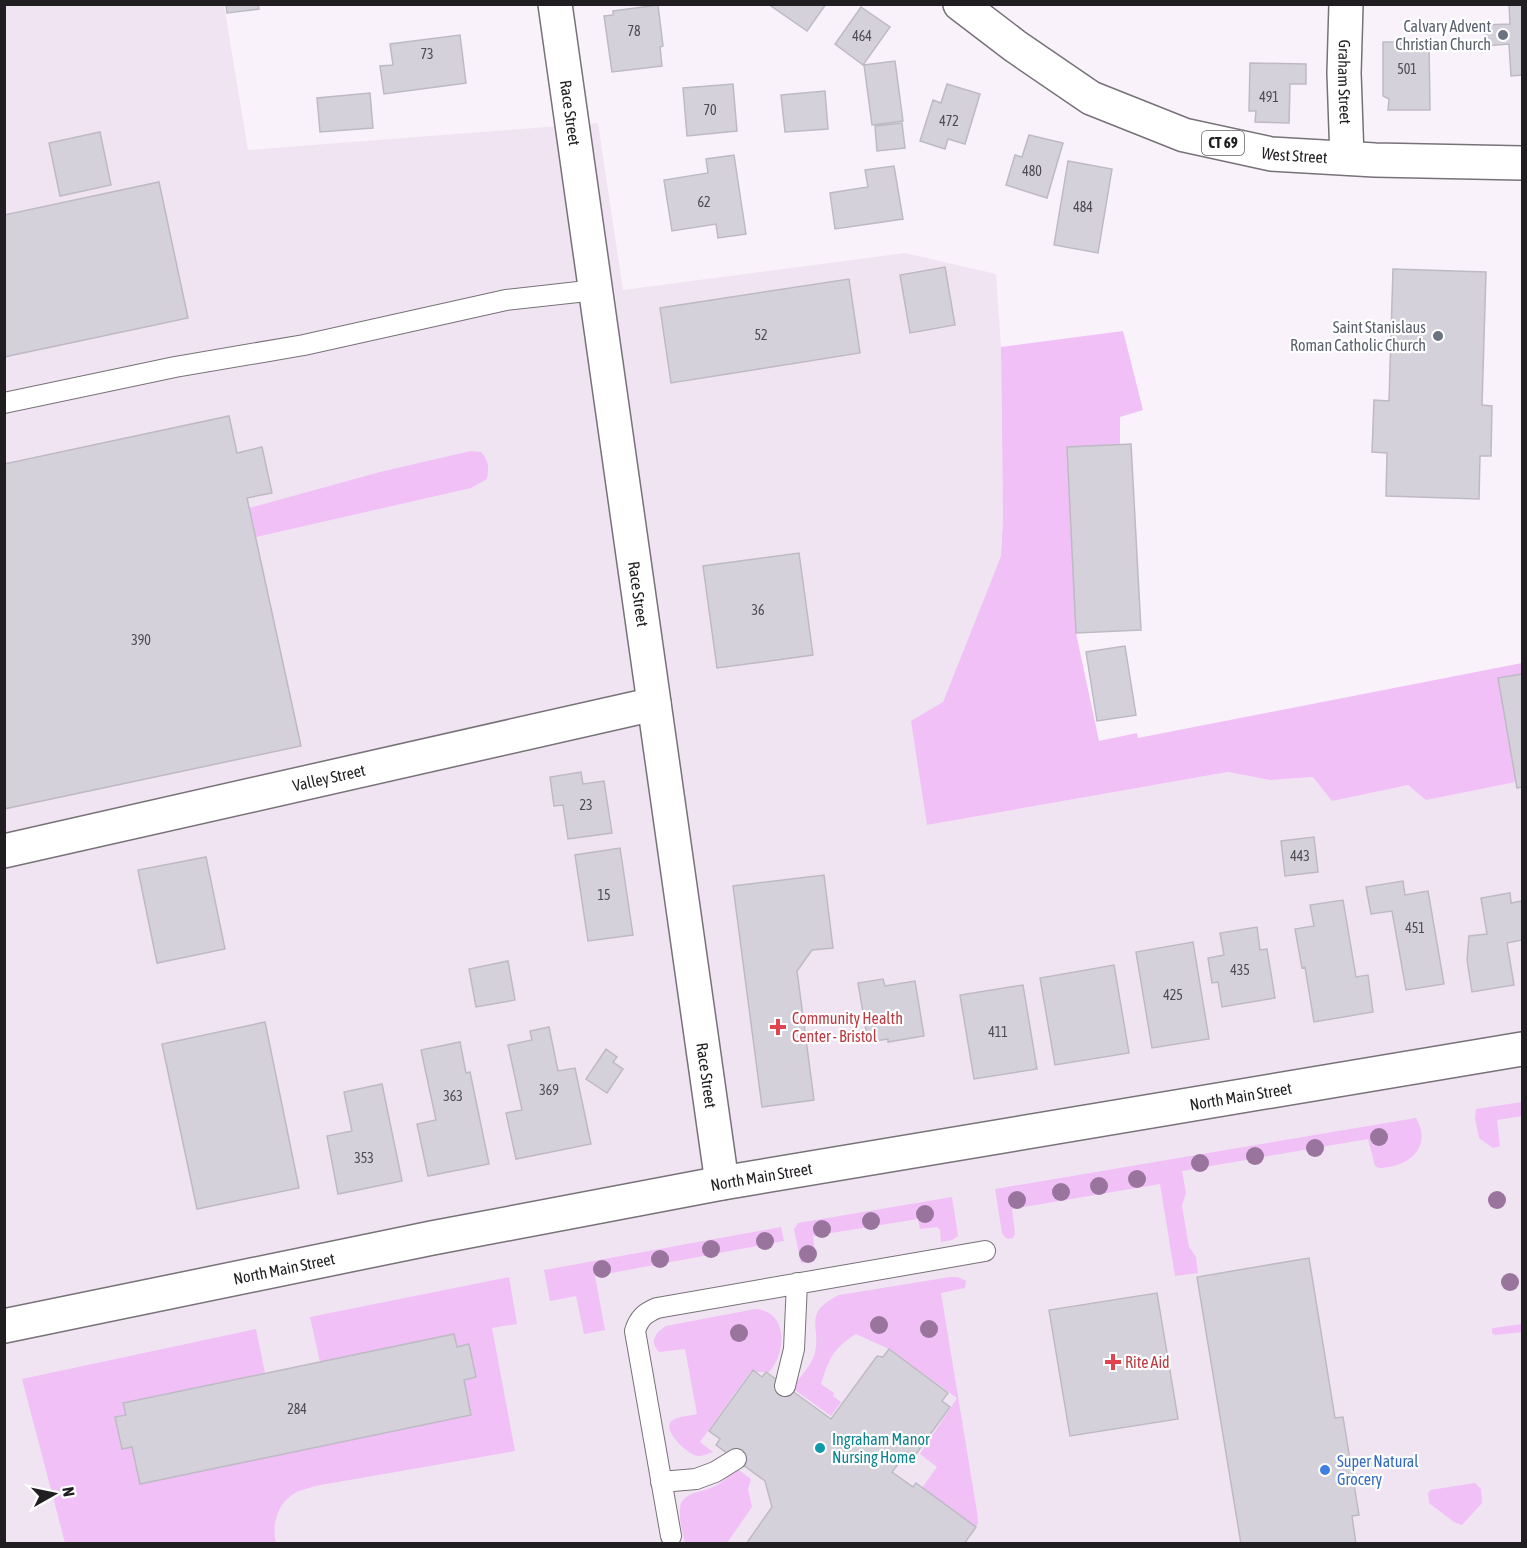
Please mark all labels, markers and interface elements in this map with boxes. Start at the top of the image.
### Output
place label: Calvary Advent Christian Church [1395,17,1491,53]
house number: 78 [627,23,641,39]
house number: 464 [852,28,872,44]
marker: Calvary Advent Christian Church [1496,28,1510,42]
street label: Graham Street [1335,40,1355,125]
house number: 73 [420,46,434,62]
house number: 501 [1397,61,1417,77]
street label: Race Street [557,79,584,147]
house number: 491 [1259,89,1279,105]
house number: 70 [703,102,717,118]
house number: 472 [939,113,959,129]
road number: CT 69 [1202,131,1244,155]
street label: West Street [1260,143,1328,166]
house number: 480 [1022,163,1042,179]
house number: 62 [697,194,711,210]
house number: 484 [1073,199,1093,215]
place label: Saint Stanislaus Roman Catholic Church [1290,318,1426,354]
house number: 52 [754,327,768,343]
marker: Saint Stanislaus Roman Catholic Church [1431,329,1445,343]
street label: Race Street [625,560,652,628]
house number: 36 [751,602,765,618]
house number: 390 [131,632,151,648]
street label: Valley Street [291,760,367,795]
house number: 23 [579,797,593,813]
house number: 443 [1290,848,1310,864]
house number: 15 [597,887,611,903]
house number: 451 [1405,920,1425,936]
house number: 435 [1230,962,1250,978]
house number: 425 [1163,987,1183,1003]
place label: Community Health Center - Bristol [792,1009,903,1045]
marker: Community Health Center - Bristol [769,1018,787,1036]
house number: 411 [988,1024,1008,1040]
street label: Race Street [693,1041,720,1110]
street label: North Main Street [1188,1079,1293,1114]
house number: 369 [539,1082,559,1098]
house number: 363 [443,1088,463,1104]
house number: 353 [354,1150,374,1166]
street label: North Main Street [709,1159,814,1194]
street label: North Main Street [232,1249,337,1288]
place label: Rite Aid [1125,1353,1170,1371]
marker: Rite Aid [1106,1355,1120,1369]
house number: 284 [287,1401,307,1417]
place label: Ingraham Manor Nursing Home [832,1430,930,1467]
marker: Ingraham Manor Nursing Home [813,1441,827,1455]
place label: Super Natural Grocery [1337,1452,1419,1489]
marker: Super Natural Grocery [1318,1463,1332,1477]
north arrow [24,1464,84,1524]
text: N [59,1486,78,1498]

